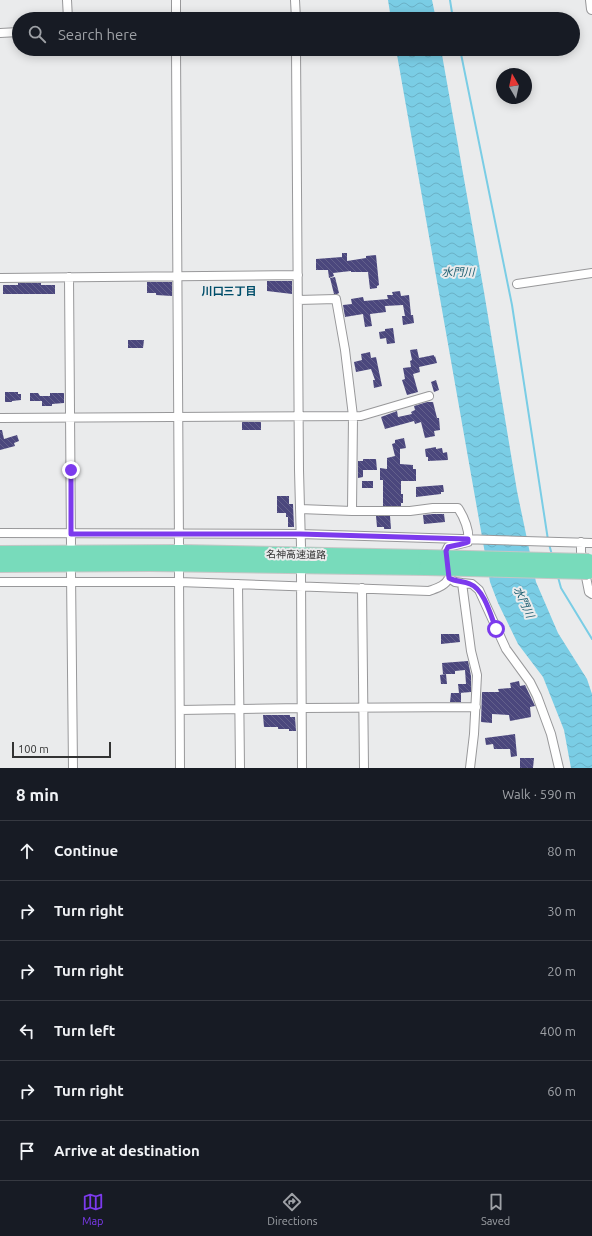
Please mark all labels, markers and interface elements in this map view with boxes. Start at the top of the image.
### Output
search box [12,12,580,56]
icon: search [26,23,48,45]
text: Search here [58,26,137,43]
north arrow [496,68,532,104]
water label: 水門川 [442,266,475,278]
district label: 川口三丁目 [202,285,257,297]
route end [62,461,80,479]
street label: 名神高速道路 [266,548,326,561]
water label: 水門川 [512,585,537,620]
route start [487,620,505,638]
scale bar [12,740,111,759]
text: 100 m [18,743,49,755]
text: 8 min [16,785,59,804]
text: Walk · 590 m [502,787,576,801]
icon: ahead [16,840,38,862]
text: Continue [54,842,118,859]
text: 80 m [547,844,576,858]
icon: right [16,900,38,922]
text: Turn right [54,902,124,919]
text: 30 m [547,904,576,918]
icon: right [16,960,38,982]
text: Turn right [54,962,124,979]
text: 20 m [547,964,576,978]
icon: left [16,1020,38,1042]
text: Turn left [54,1022,115,1039]
text: 400 m [540,1024,576,1038]
icon: right [16,1080,38,1102]
text: Turn right [54,1082,124,1099]
text: 60 m [547,1084,576,1098]
icon: arrive [16,1140,38,1162]
text: Arrive at destination [54,1142,200,1159]
tab: Map [82,1191,104,1227]
tab: Directions [267,1191,317,1227]
tab: Saved [481,1191,510,1227]

